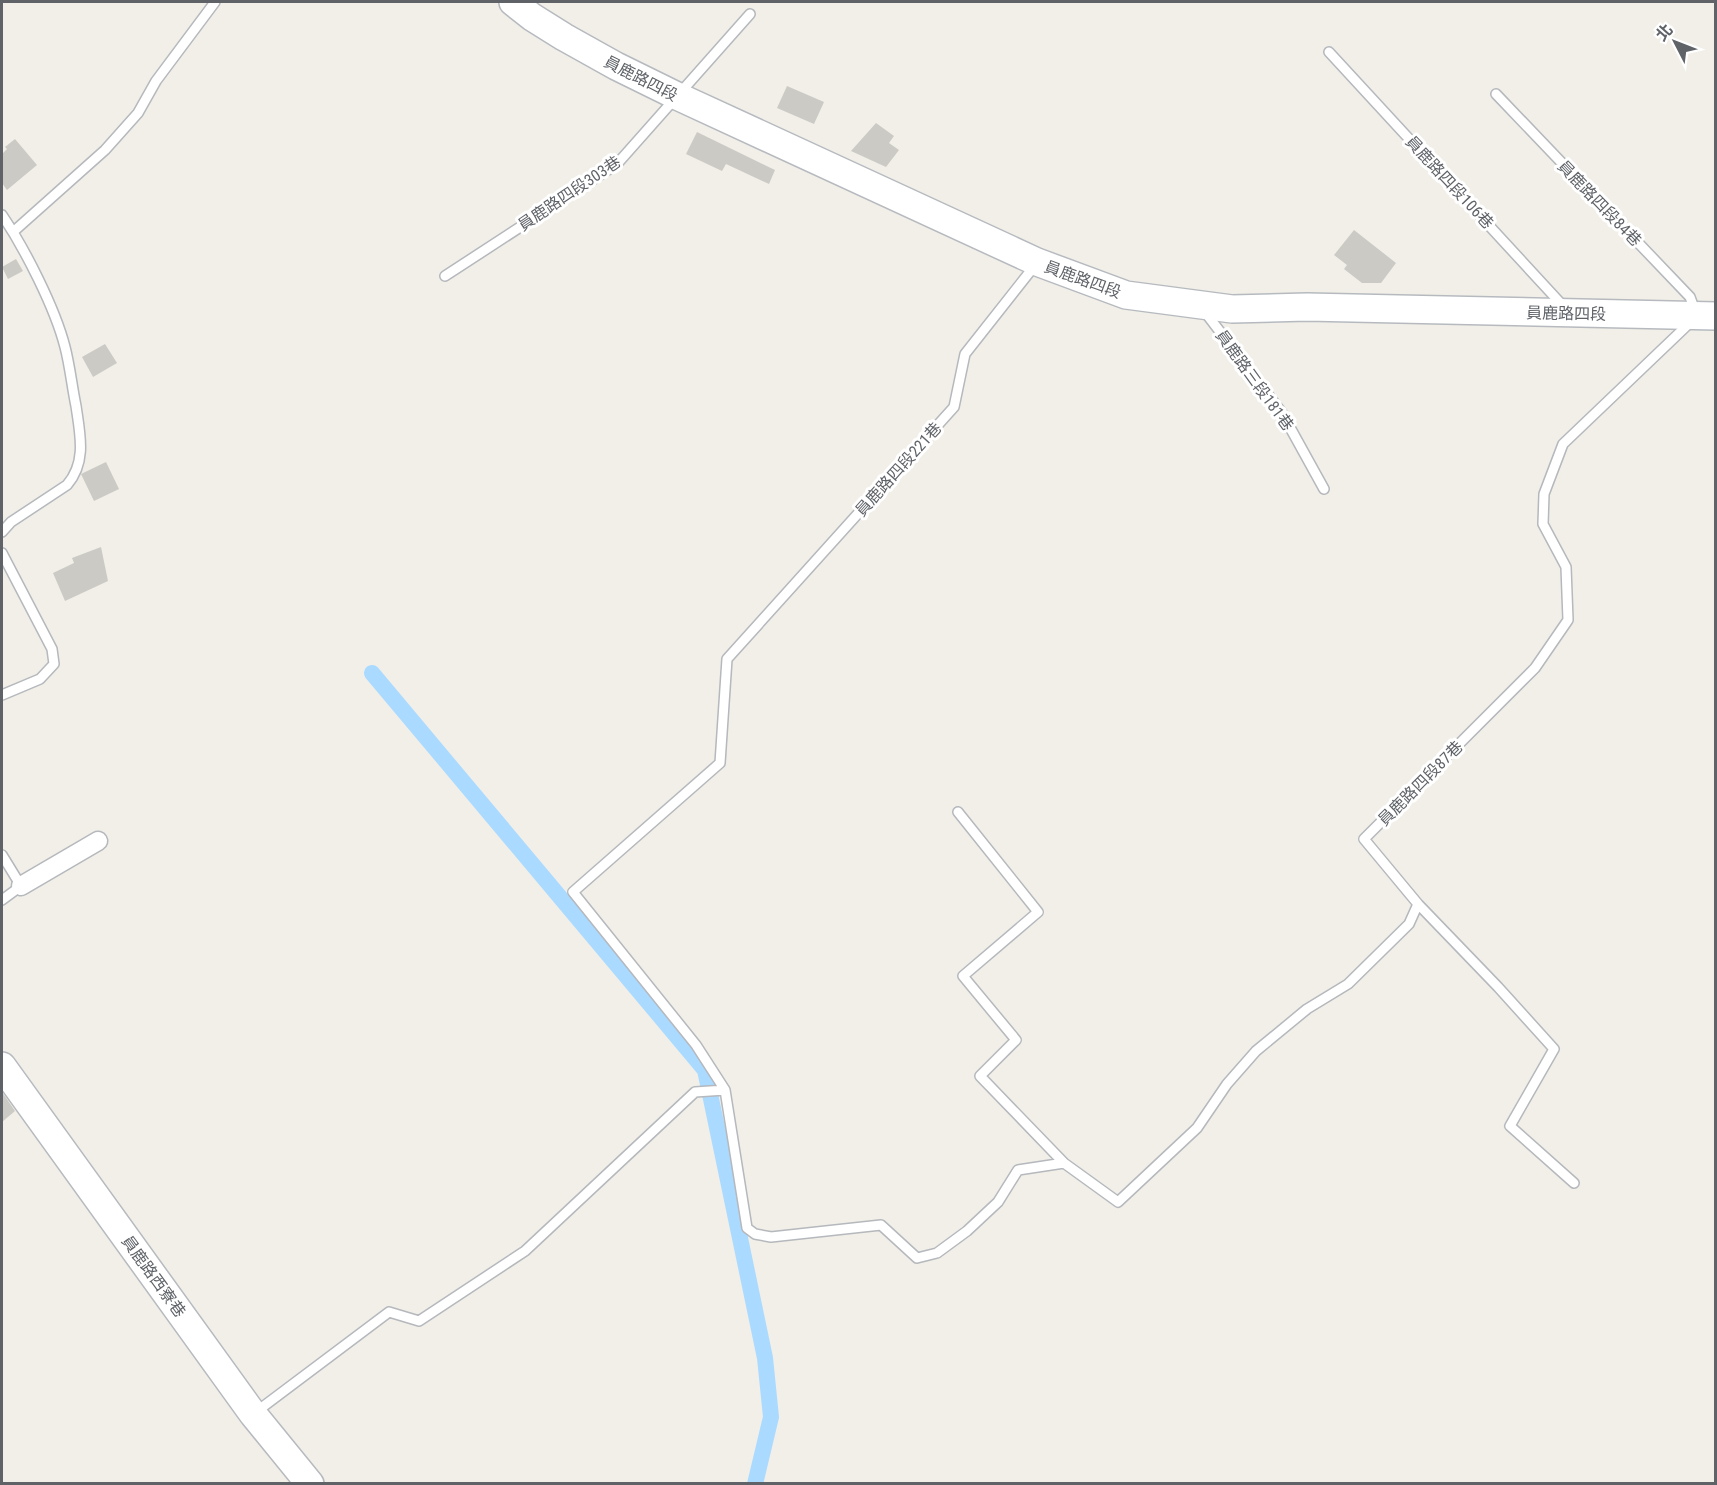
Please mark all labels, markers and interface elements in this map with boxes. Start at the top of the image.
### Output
north arrow [1645,12,1705,72]
text: 北 [1652,20,1677,45]
street label: 員鹿路四段 [601,52,681,105]
street label: 員鹿路四段106巷 [1402,132,1497,233]
street label: 員鹿路四段303巷 [514,152,624,235]
street label: 員鹿路四段84巷 [1554,157,1645,250]
street label: 員鹿路四段 [1042,257,1124,302]
street label: 員鹿路四段 [1526,303,1606,324]
street label: 員鹿路三段181巷 [1212,326,1297,434]
street label: 員鹿路四段221巷 [851,418,945,520]
street label: 員鹿路四段87巷 [1374,737,1467,830]
street label: 員鹿路西寮巷 [118,1232,189,1321]

